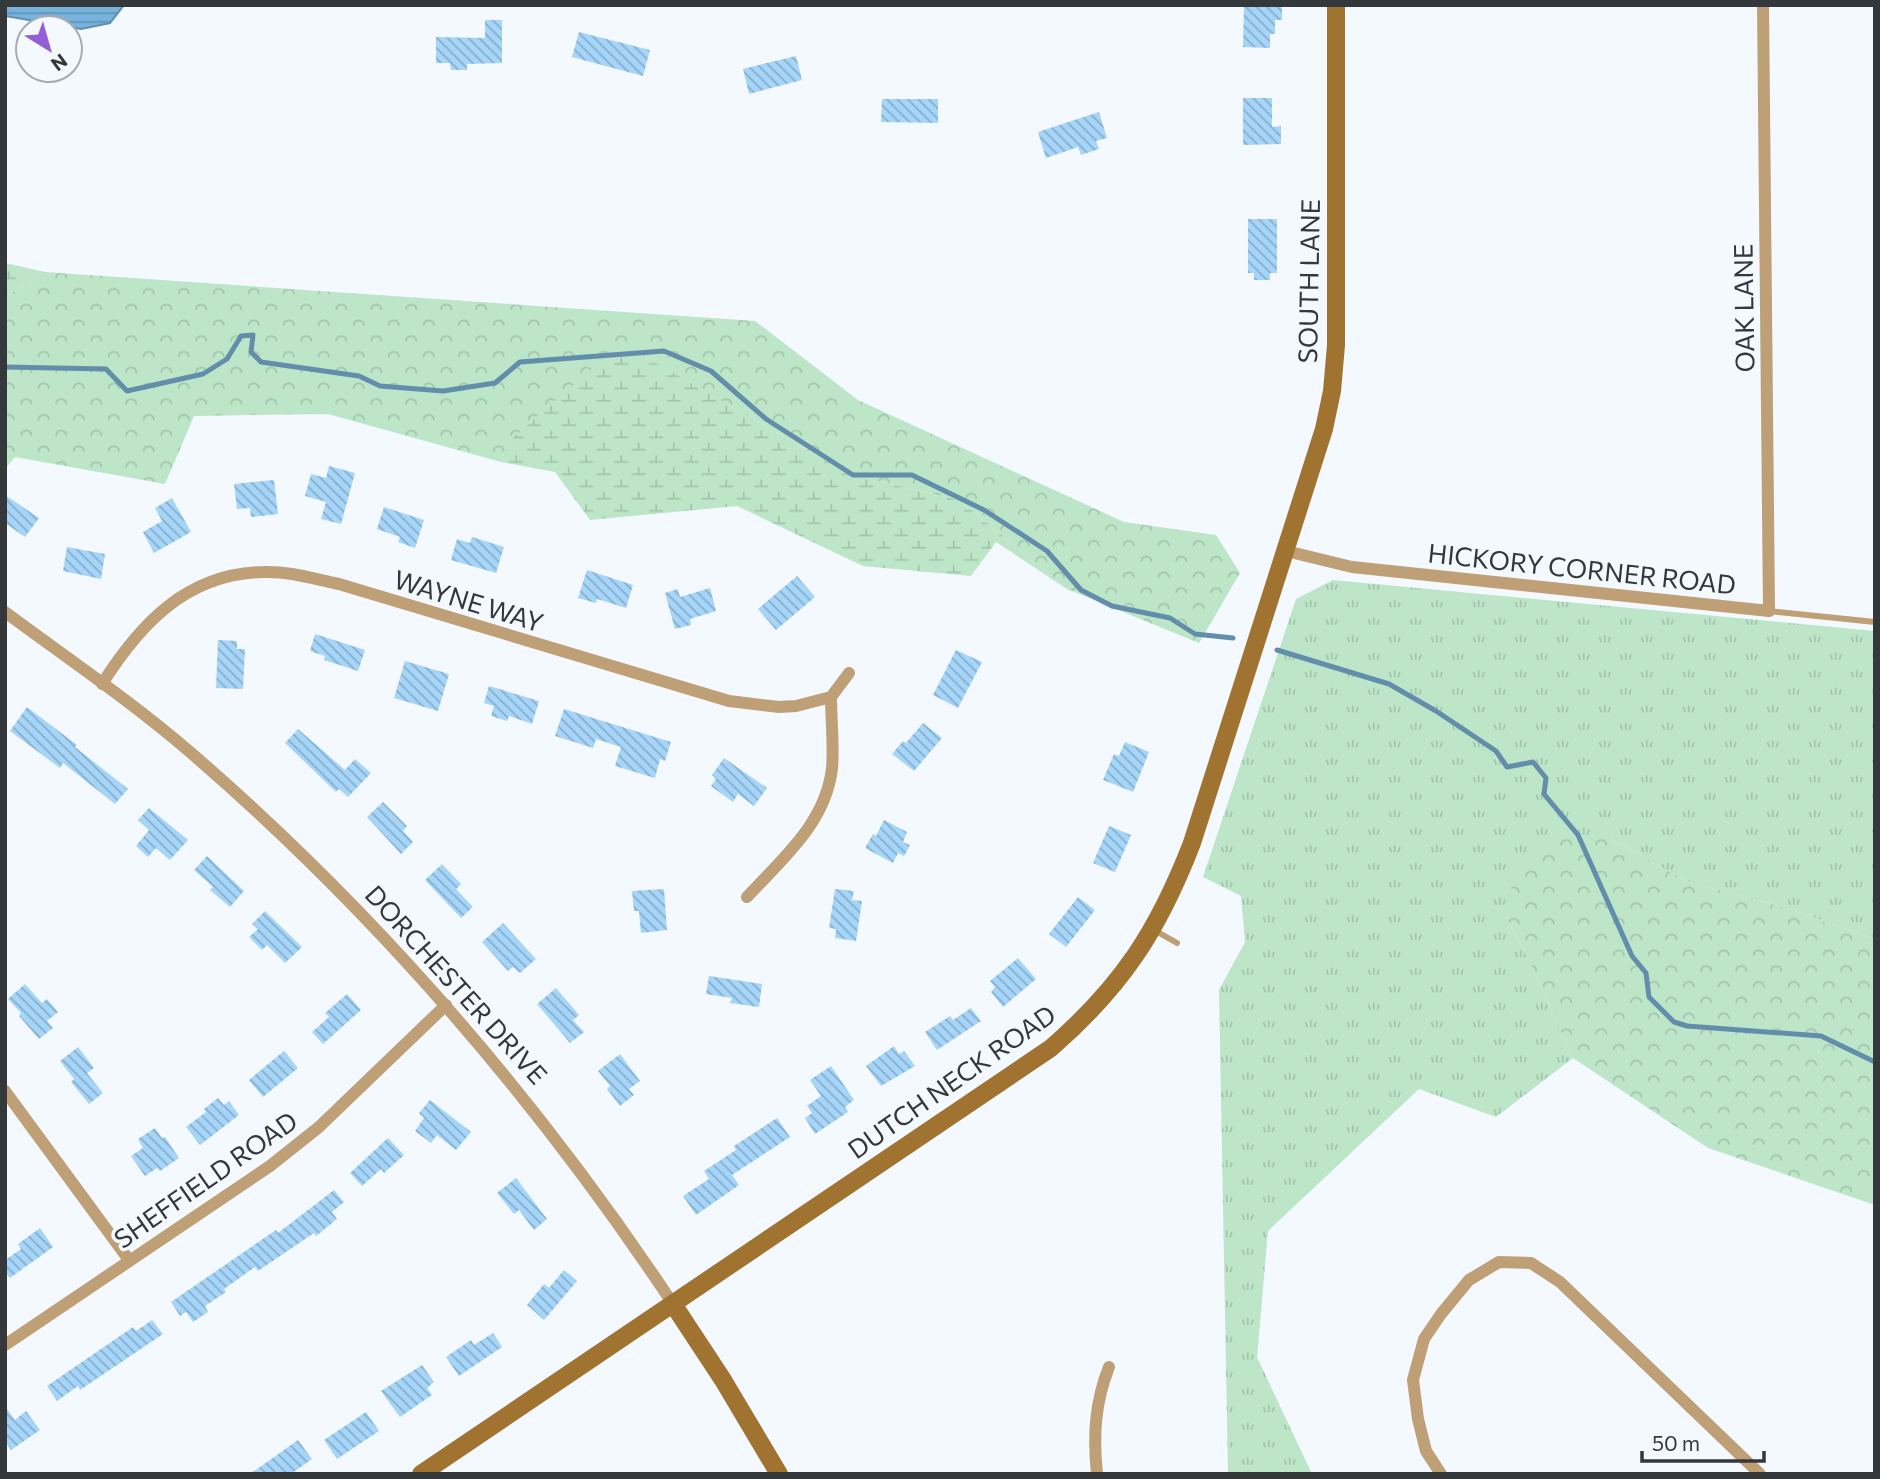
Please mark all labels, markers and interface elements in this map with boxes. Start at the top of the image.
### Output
north arrow [14,14,84,84]
text: N [47,49,72,76]
street label: SOUTH LANE [1291,198,1325,364]
street label: OAK LANE [1726,243,1760,373]
street label: HICKORY CORNER ROAD [1426,536,1738,600]
street label: WAYNE WAY [391,563,547,637]
street label: DORCHESTER DRIVE [360,878,554,1090]
street label: DUTCH NECK ROAD [841,998,1061,1164]
street label: SHEFFIELD ROAD [108,1104,302,1254]
scale bar [1642,1420,1764,1464]
text: 50 m [1652,1430,1700,1455]

